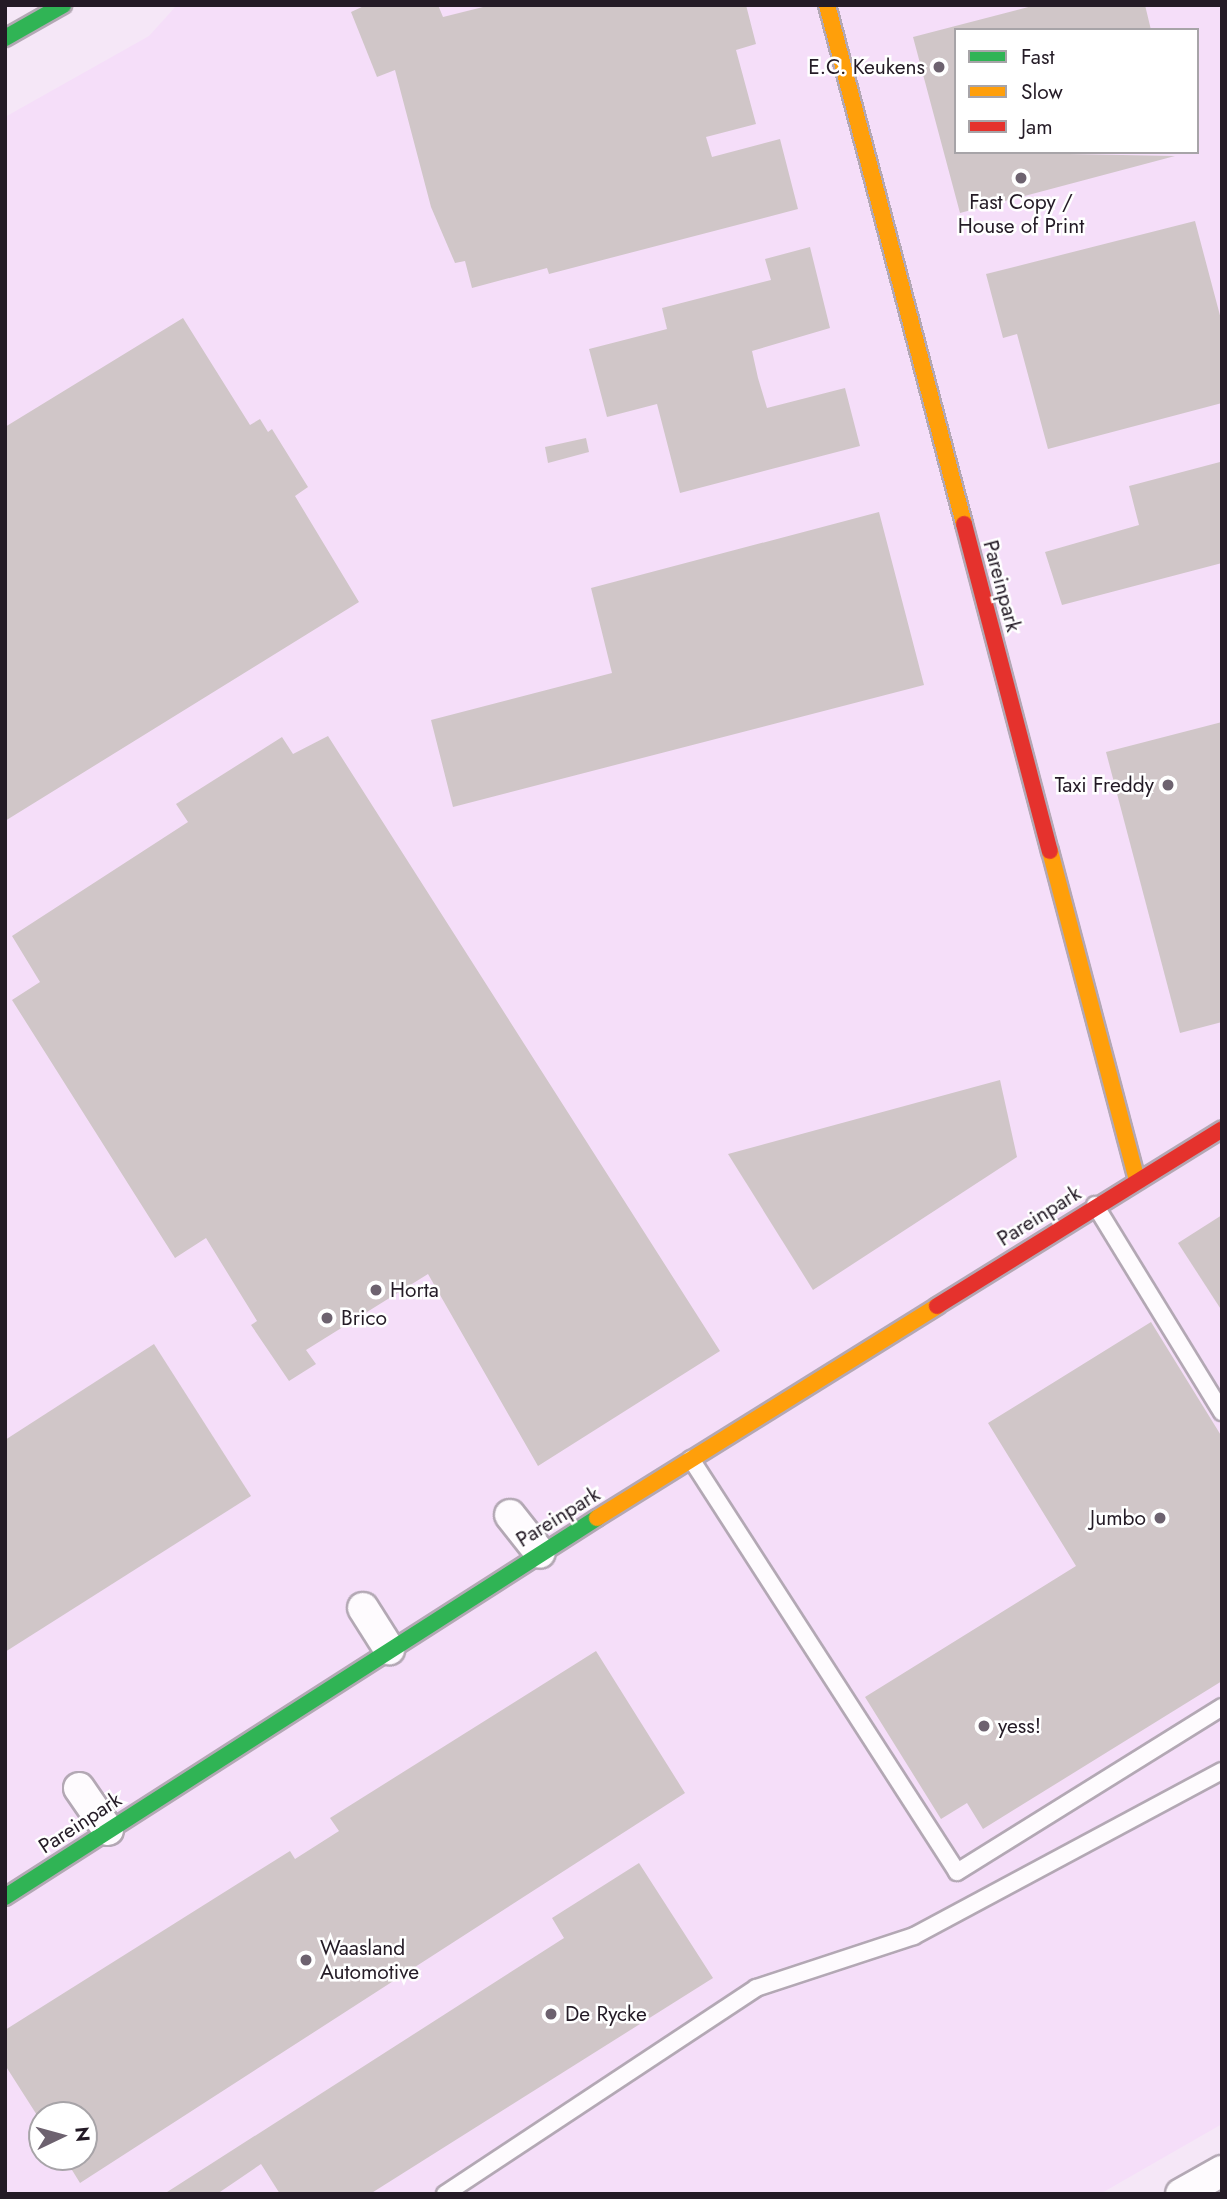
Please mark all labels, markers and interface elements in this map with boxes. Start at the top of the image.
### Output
legend [954,28,1199,154]
text: Fast [1021,42,1054,72]
place label: E.C. Keukens [808,54,925,80]
marker: E.C. Keukens [931,59,947,75]
text: Slow [1021,77,1063,107]
text: Jam [1021,112,1053,142]
marker: Fast Copy / House of Print [1013,170,1029,186]
place label: Fast Copy / House of Print [958,189,1084,239]
street label: Pareinpark [978,537,1026,635]
place label: Taxi Freddy [1055,772,1154,798]
marker: Taxi Freddy [1160,777,1176,793]
street label: Pareinpark [993,1180,1085,1252]
place label: Horta [390,1277,439,1303]
marker: Horta [368,1282,384,1298]
place label: Brico [341,1305,387,1331]
marker: Brico [319,1310,335,1326]
street label: Pareinpark [512,1481,604,1553]
place label: Jumbo [1090,1505,1146,1531]
marker: Jumbo [1152,1510,1168,1526]
place label: yess! [998,1713,1041,1739]
marker: yess! [976,1718,992,1734]
street label: Pareinpark [34,1787,126,1859]
place label: Waasland Automotive [320,1935,419,1985]
marker: Waasland Automotive [298,1952,314,1968]
place label: De Rycke [565,2001,647,2027]
marker: De Rycke [543,2006,559,2022]
north arrow [28,2101,98,2171]
text: N [68,2126,97,2143]

